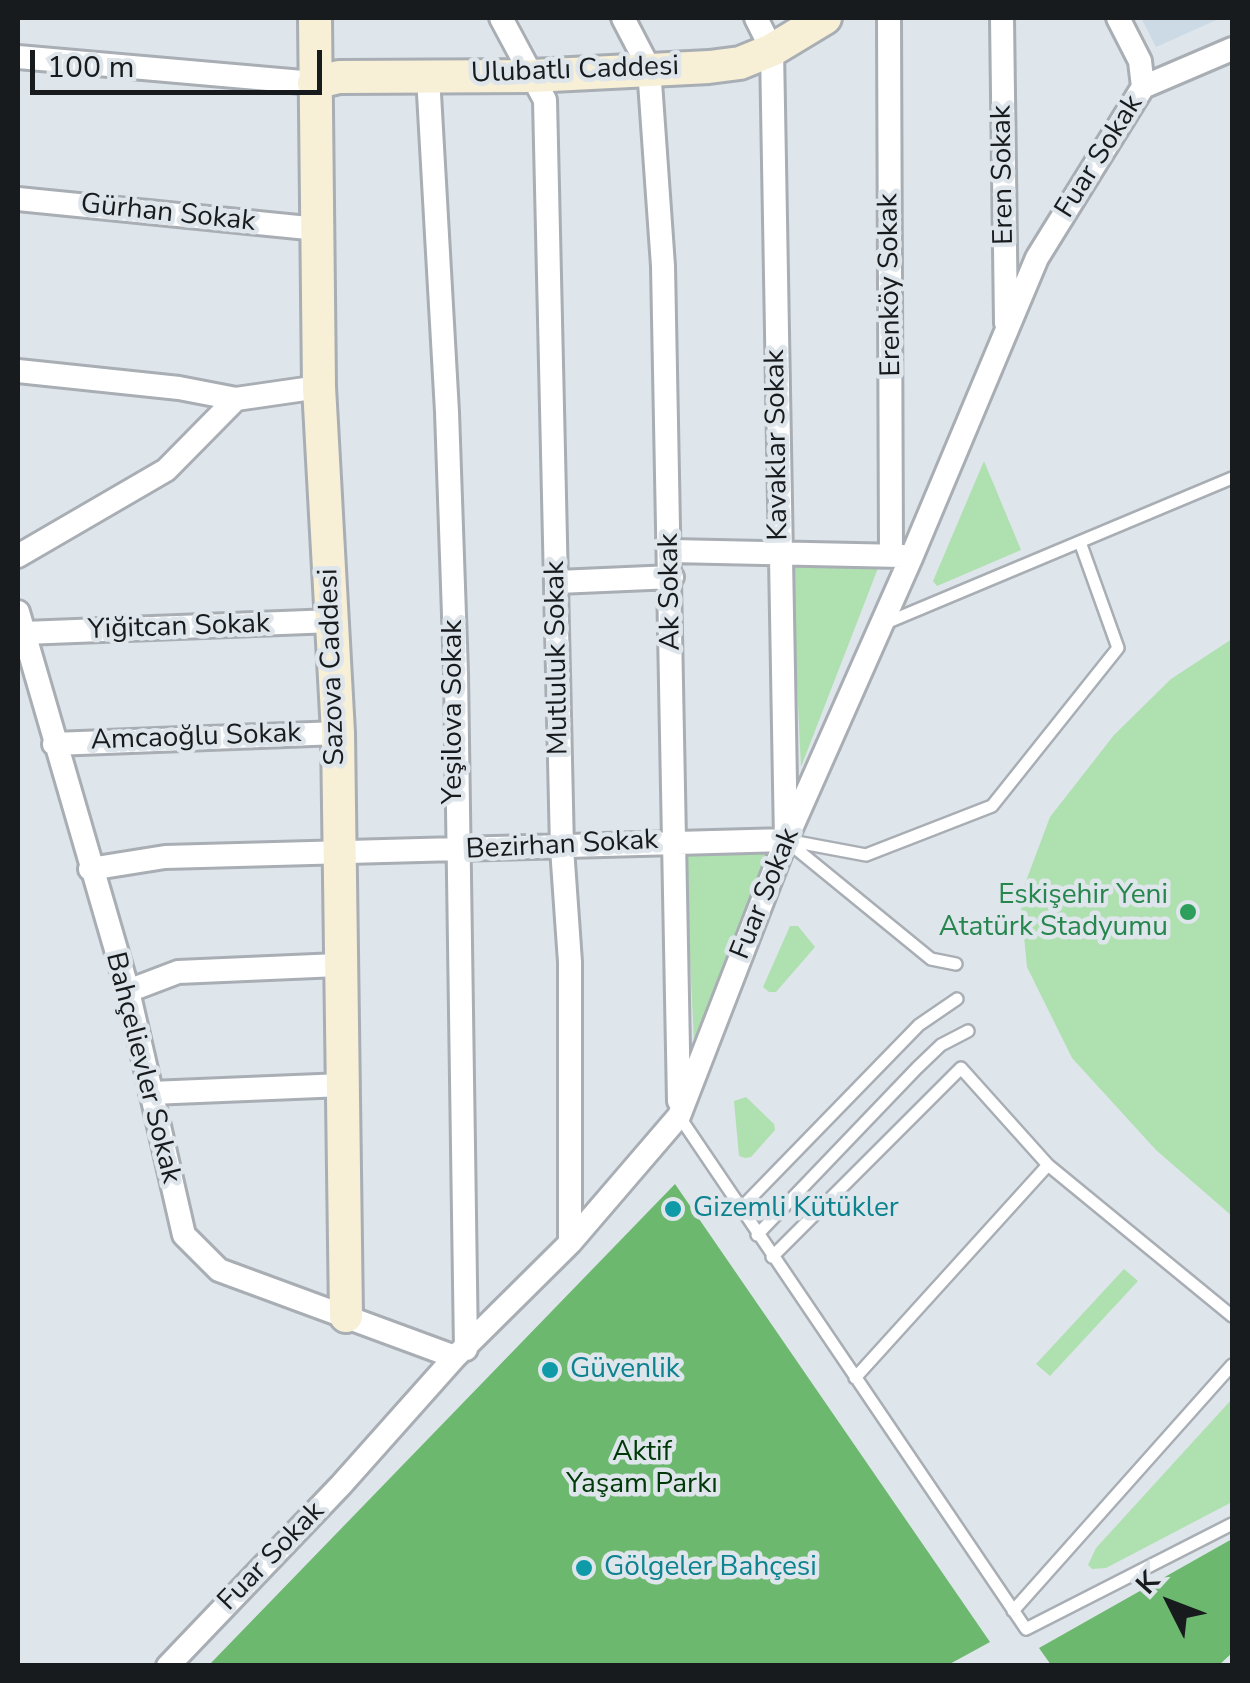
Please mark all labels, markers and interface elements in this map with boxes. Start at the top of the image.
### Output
scale bar [35,30,328,92]
text: 100 m [47,47,134,88]
street label: Ulubatlı Caddesi [470,51,680,91]
street label: Fuar Sokak [1049,89,1151,225]
street label: Eren Sokak [986,105,1022,245]
street label: Gürhan Sokak [79,188,257,240]
street label: Erenköy Sokak [873,193,909,377]
street label: Kavaklar Sokak [760,349,796,541]
street label: Ak Sokak [653,533,689,651]
street label: Mutluluk Sokak [540,561,576,755]
street label: Sazova Caddesi [313,568,353,766]
street label: Yiğitcan Sokak [87,608,271,648]
street label: Yeşilova Sokak [437,620,471,804]
street label: Amcaoğlu Sokak [90,718,302,758]
street label: Bezirhan Sokak [465,824,659,868]
street label: Fuar Sokak [725,824,807,964]
place label: Eskişehir Yeni Atatürk Stadyumu [939,879,1168,945]
marker: Eskişehir Yeni Atatürk Stadyumu [1177,901,1199,923]
street label: Bahçelievler Sokak [97,949,187,1187]
place label: Gizemli Kütükler [693,1192,899,1226]
marker: Gizemli Kütükler [662,1198,684,1220]
place label: Güvenlik [570,1353,680,1387]
marker: Güvenlik [539,1359,561,1381]
park label: Aktif Yaşam Parkı [566,1436,718,1502]
street label: Fuar Sokak [212,1496,332,1618]
place label: Gölgeler Bahçesi [604,1551,817,1585]
north arrow [1120,1553,1220,1653]
marker: Gölgeler Bahçesi [573,1557,595,1579]
text: K [1127,1563,1168,1603]

